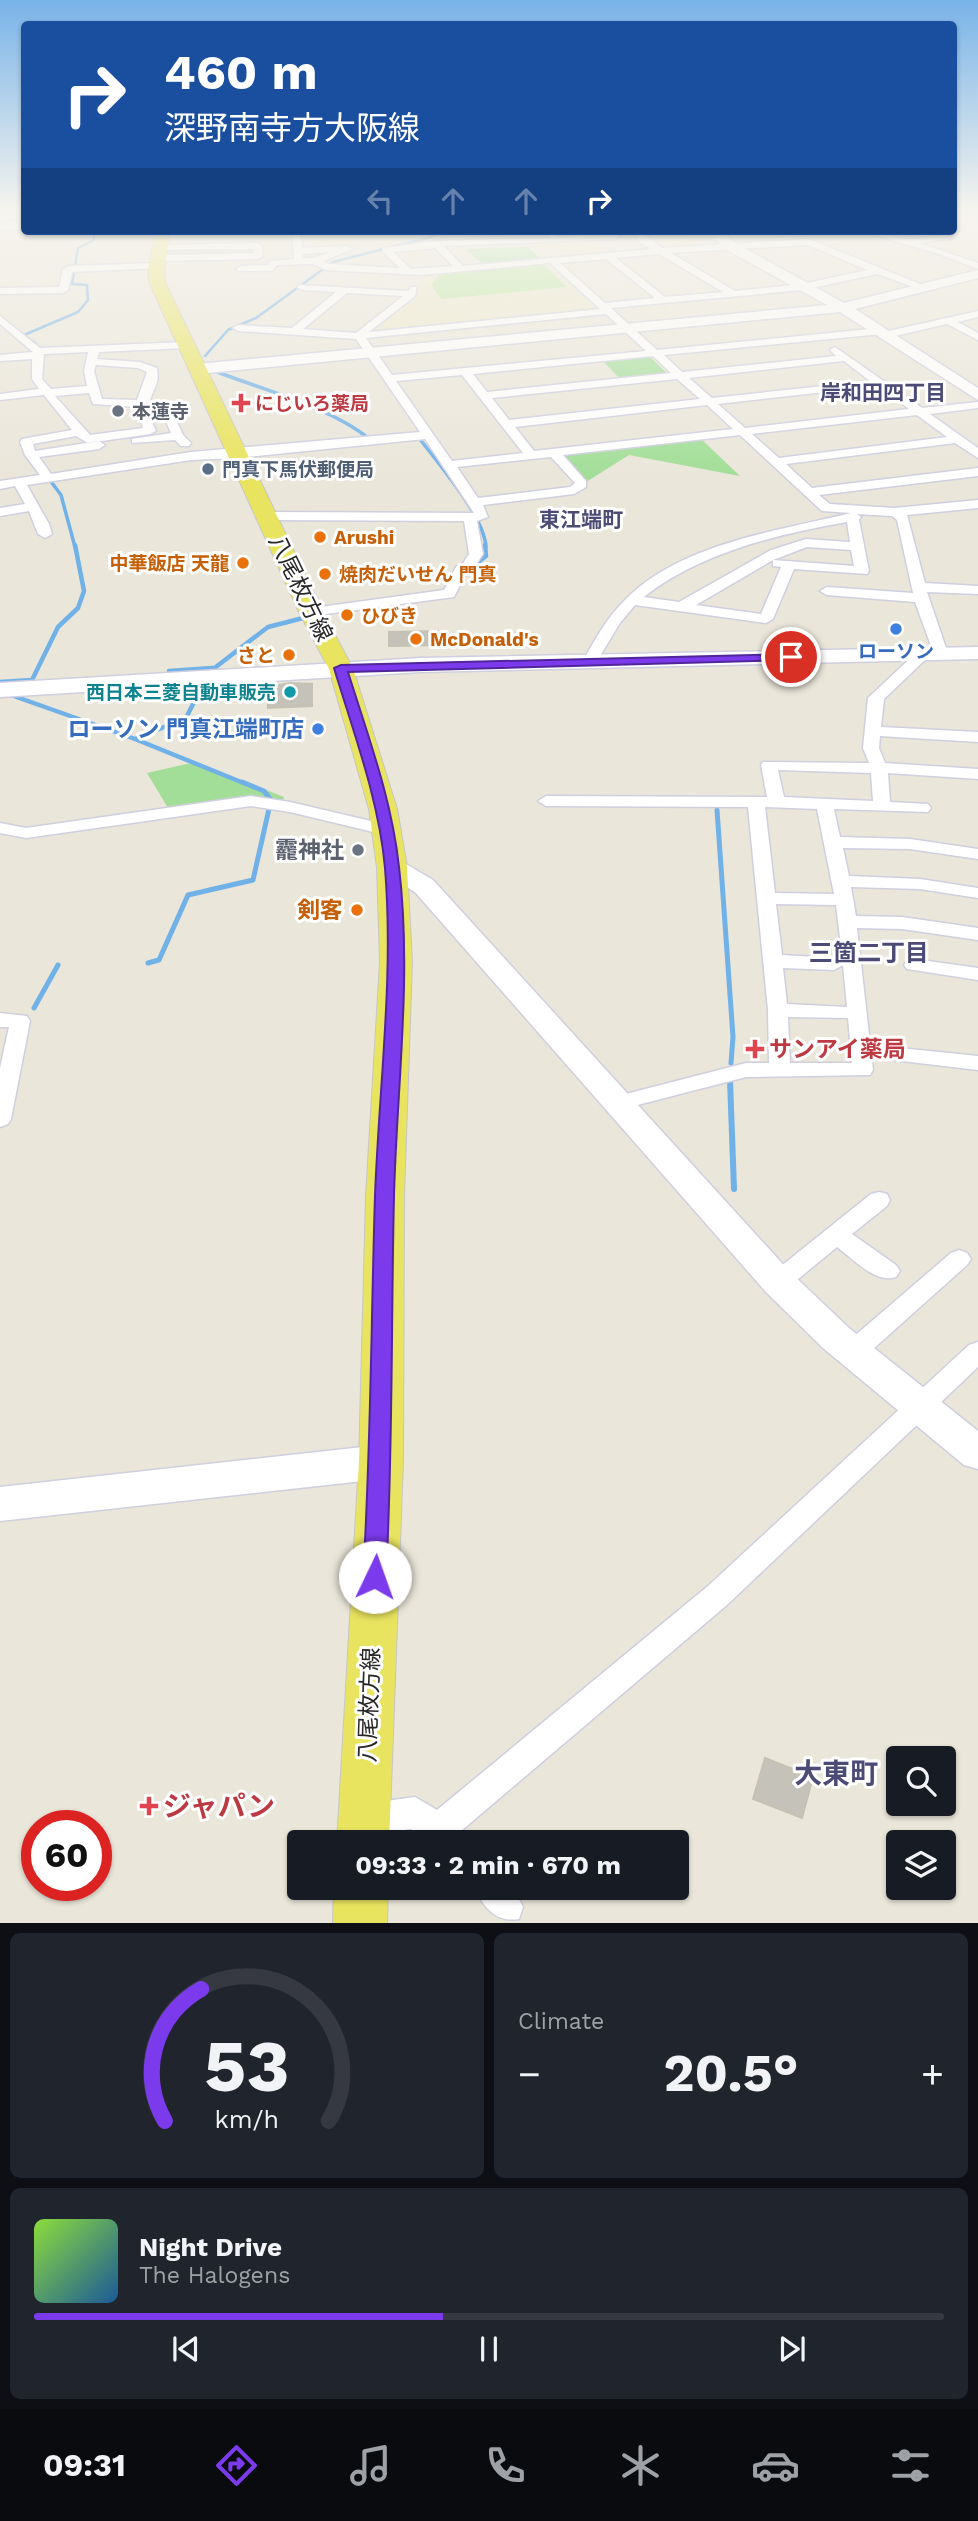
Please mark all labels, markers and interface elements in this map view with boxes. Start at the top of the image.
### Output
text: 460 m [164,43,318,101]
icon: right [49,49,140,140]
text: 深野南寺方大阪線 [164,109,420,147]
icon: left [361,182,399,220]
icon: ahead [434,182,472,220]
icon: ahead [507,182,545,220]
icon: right [580,182,618,220]
district label: 岸和田四丁目 [820,380,946,405]
place label: にじいろ薬局 [255,392,369,415]
marker: にじいろ薬局 [233,395,249,411]
place label: 本蓮寺 [132,400,189,423]
marker: 本蓮寺 [110,403,126,419]
place label: 門真下馬伏郵便局 [222,458,374,481]
marker: 門真下馬伏郵便局 [200,461,216,477]
district label: 東江端町 [539,507,623,532]
place label: Arushi [334,526,394,549]
marker: Arushi [312,529,328,545]
street label: 八尾枚方線 [263,531,338,646]
place label: 中華飯店 天龍 [110,552,229,575]
marker: 中華飯店 天龍 [235,555,251,571]
place label: 焼肉だいせん 門真 [339,563,496,586]
marker: 焼肉だいせん 門真 [317,566,333,582]
place label: ひびき [361,604,418,627]
marker: ひびき [339,607,355,623]
marker: ローソン [888,621,904,637]
pin [761,627,821,687]
place label: McDonald's [430,628,539,651]
marker: McDonald's [408,631,424,647]
icon: arrive [772,638,810,676]
place label: ローソン [858,640,934,663]
place label: さと [237,644,275,667]
marker: さと [281,647,297,663]
place label: 西日本三菱自動車販売 [86,681,276,704]
marker: 西日本三菱自動車販売 [282,684,298,700]
place label: ローソン 門真江端町店 [67,716,304,743]
marker: ローソン 門真江端町店 [310,721,326,737]
place label: 龗神社 [275,837,344,864]
marker: 龗神社 [350,842,366,858]
place label: 剣客 [297,897,343,924]
marker: 剣客 [349,902,365,918]
district label: 三箇二丁目 [809,939,929,967]
place label: サンアイ薬局 [769,1036,906,1063]
marker: サンアイ薬局 [747,1041,763,1057]
position arrow [338,1540,412,1614]
street label: 八尾枚方線 [354,1647,385,1763]
map controls [886,1746,956,1900]
button: search [886,1746,956,1816]
district label: 大東町 [794,1757,878,1790]
place label: ジャパン [163,1790,275,1823]
marker: ジャパン [141,1798,157,1814]
speed limit sign: 60 [21,1810,112,1901]
button: layers [886,1830,956,1900]
text: 09:33 · 2 min · 670 m [355,1850,621,1880]
text: Climate [518,2008,604,2035]
text: 53 [204,2024,290,2110]
text: 20.5° [663,2043,799,2104]
text: − [518,2052,541,2096]
text: + [921,2052,944,2096]
text: km/h [215,2105,279,2134]
text: Night Drive [139,2232,282,2262]
text: The Halogens [139,2262,290,2289]
icon: previous [167,2330,205,2368]
icon: pause [470,2330,508,2368]
icon: next [773,2330,811,2368]
icon: directions [212,2441,261,2490]
icon: music [346,2441,395,2490]
icon: phone [481,2441,530,2490]
icon: climate [616,2441,665,2490]
icon: car [751,2441,800,2490]
icon: filters [886,2441,935,2490]
text: 09:31 [43,2446,126,2484]

